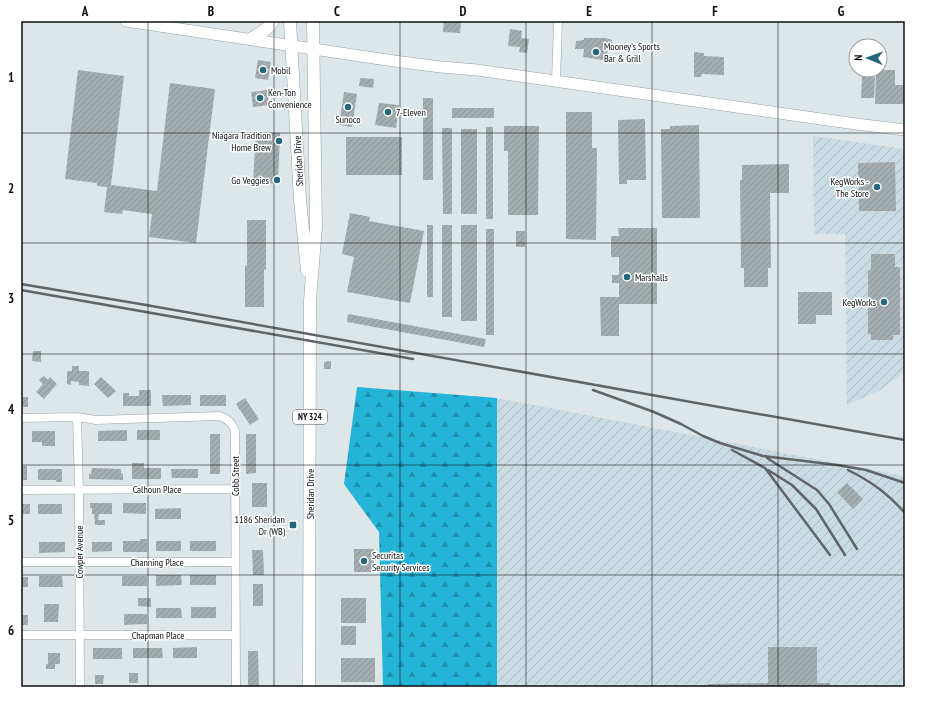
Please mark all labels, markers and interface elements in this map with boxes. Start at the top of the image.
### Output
text: A [81,3,89,20]
text: B [208,3,214,20]
text: C [334,3,340,20]
text: D [460,3,467,20]
text: E [586,3,592,20]
text: F [712,3,718,20]
text: G [838,3,845,20]
north arrow [848,38,888,78]
place label: Mooney's Sports Bar & Grill [604,40,661,65]
marker: Mooney's Sports Bar & Grill [591,47,601,57]
text: N [851,55,865,61]
place label: Mobil [271,64,291,77]
marker: Mobil [258,65,268,75]
text: 1 [8,69,14,86]
place label: Ken-Ton Convenience [268,86,312,111]
marker: Ken-Ton Convenience [255,93,265,103]
marker: Sunoco [343,102,353,112]
place label: 7-Eleven [396,106,426,119]
marker: 7-Eleven [383,107,393,117]
place label: Sunoco [335,113,361,126]
place label: Niagara Tradition Home Brew [212,129,271,154]
street label: Sheridan Drive [291,135,306,187]
marker: Niagara Tradition Home Brew [274,136,284,146]
place label: Go Veggies [231,174,270,187]
marker: Go Veggies [272,175,282,185]
place label: KegWorks - The Store [831,175,869,200]
text: 2 [8,180,14,197]
marker: KegWorks - The Store [872,182,882,192]
place label: Marshalls [635,271,669,284]
marker: Marshalls [622,272,632,282]
text: 3 [8,290,14,307]
place label: KegWorks [842,296,877,309]
marker: KegWorks [879,297,889,307]
text: 4 [8,401,15,418]
road number: NY 324 [293,410,327,424]
street label: Cobb Street [229,456,242,496]
street label: Sheridan Drive [304,469,317,519]
street label: Calhoun Place [133,483,181,496]
text: 5 [8,512,14,529]
place label: 1186 Sheridan Dr (WB) [234,513,286,538]
marker: 1186 Sheridan Dr (WB) [288,520,298,530]
street label: Cowper Avenue [73,526,86,578]
place label: Securitas Security Services [372,549,430,574]
street label: Channing Place [130,556,184,569]
marker: Securitas Security Services [359,556,369,566]
text: 6 [8,622,14,639]
street label: Chapman Place [132,629,184,642]

